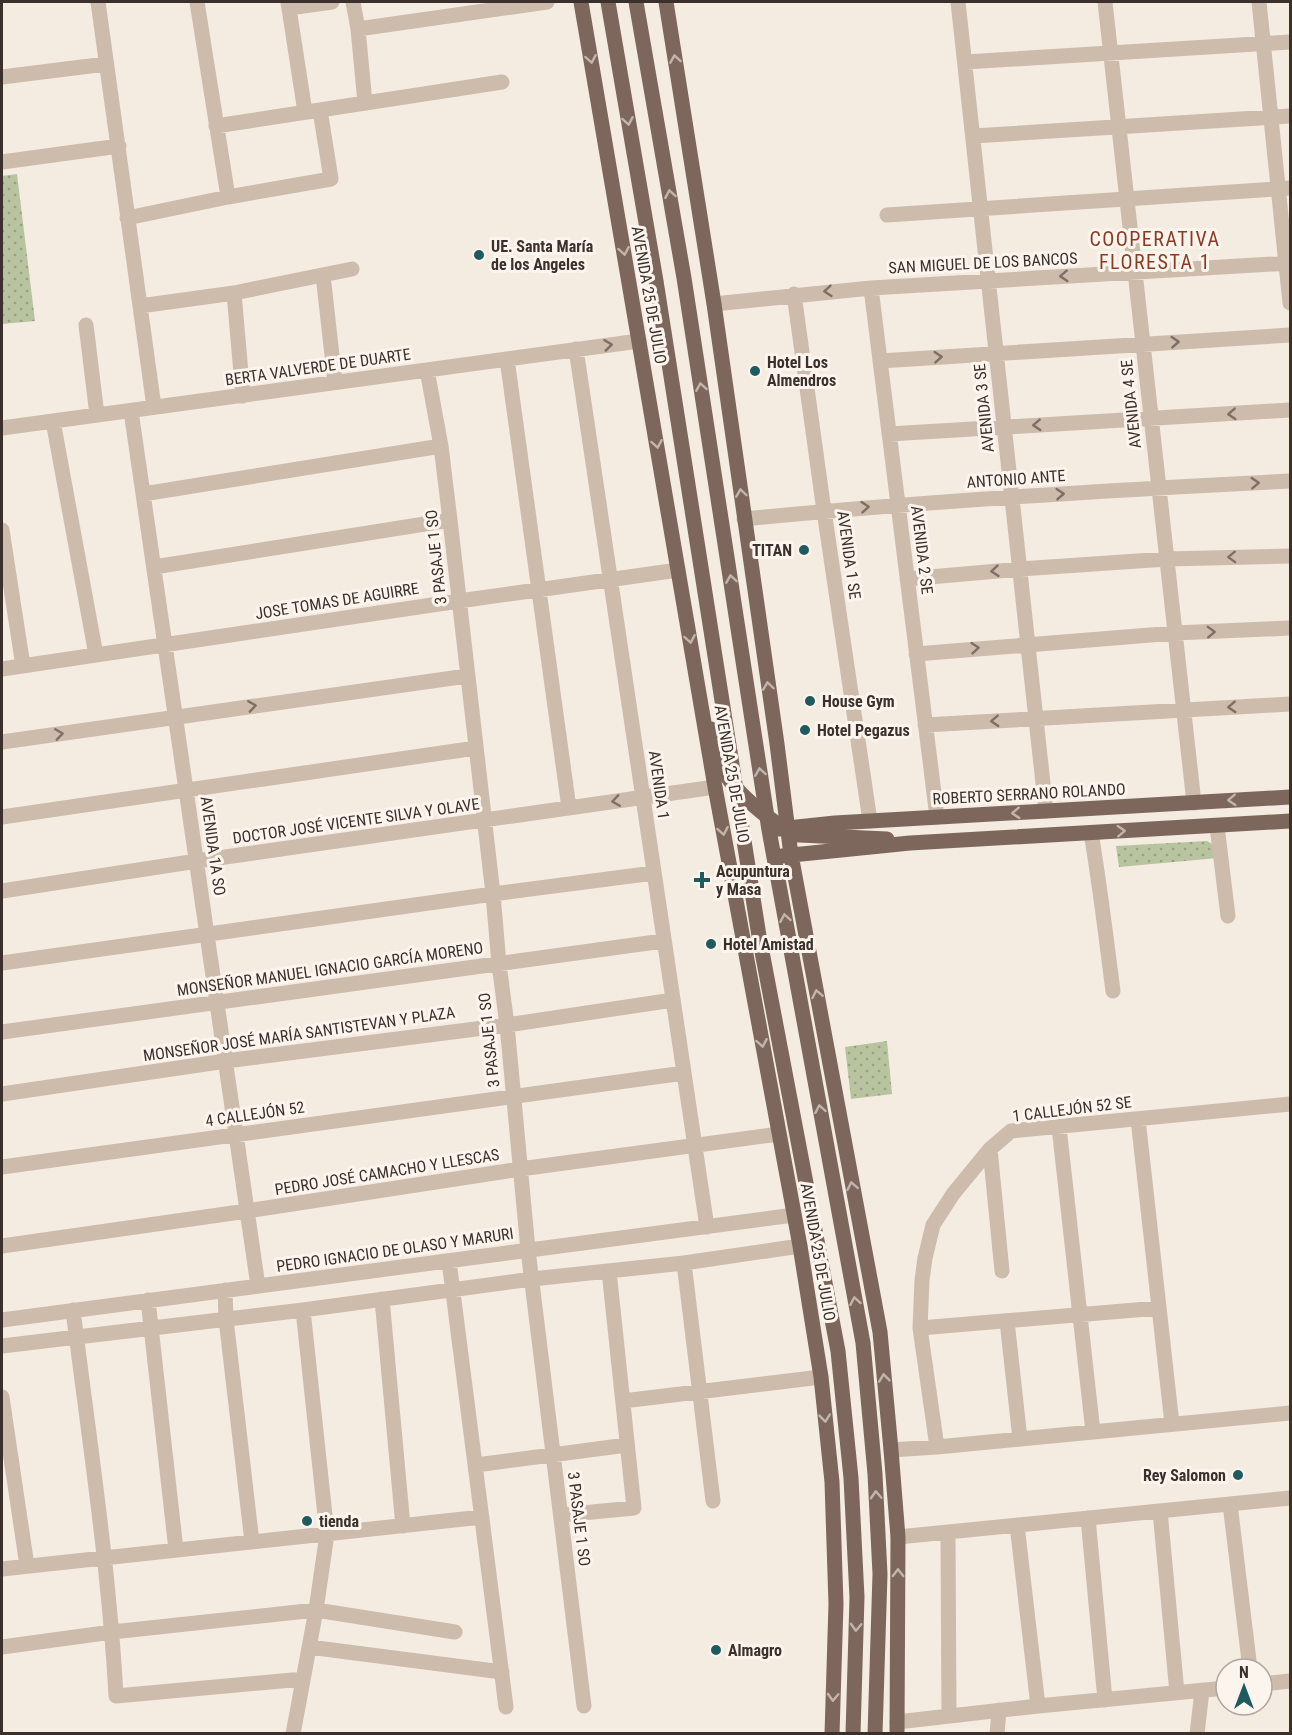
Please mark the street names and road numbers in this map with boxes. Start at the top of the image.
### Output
street label: AVENIDA 25 DE JULIO [628,225,670,365]
street label: SAN MIGUEL DE LOS BANCOS [888,249,1078,277]
street label: BERTA VALVERDE DE DUARTE [224,345,412,389]
street label: AVENIDA 4 SE [1117,359,1145,449]
street label: AVENIDA 3 SE [970,363,998,453]
street label: ANTONIO ANTE [966,466,1066,492]
street label: AVENIDA 2 SE [907,505,937,595]
street label: 3 PASAJE 1 SO [422,509,450,605]
street label: AVENIDA 1 SE [833,510,865,600]
street label: JOSE TOMAS DE AGUIRRE [254,579,420,623]
street label: AVENIDA 25 DE JULIO [711,704,753,844]
street label: AVENIDA 1 [645,749,673,821]
street label: ROBERTO SERRANO ROLANDO [932,779,1126,809]
street label: DOCTOR JOSÉ VICENTE SILVA Y OLAVE [231,794,481,848]
street label: AVENIDA 1A SO [197,795,229,897]
street label: MONSEÑOR MANUEL IGNACIO GARCÍA MORENO [175,937,484,1000]
street label: 3 PASAJE 1 SO [475,992,503,1088]
street label: MONSEÑOR JOSÉ MARÍA SANTISTEVAN Y PLAZA [142,1002,456,1065]
street label: 1 CALLEJÓN 52 SE [1011,1091,1133,1126]
street label: 4 CALLEJÓN 52 [204,1097,306,1130]
street label: PEDRO JOSÉ CAMACHO Y LLESCAS [273,1145,501,1199]
street label: AVENIDA 25 DE JULIO [797,1182,839,1322]
street label: PEDRO IGNACIO DE OLASO Y MARURI [275,1224,515,1276]
street label: 3 PASAJE 1 SO [564,1471,594,1567]

